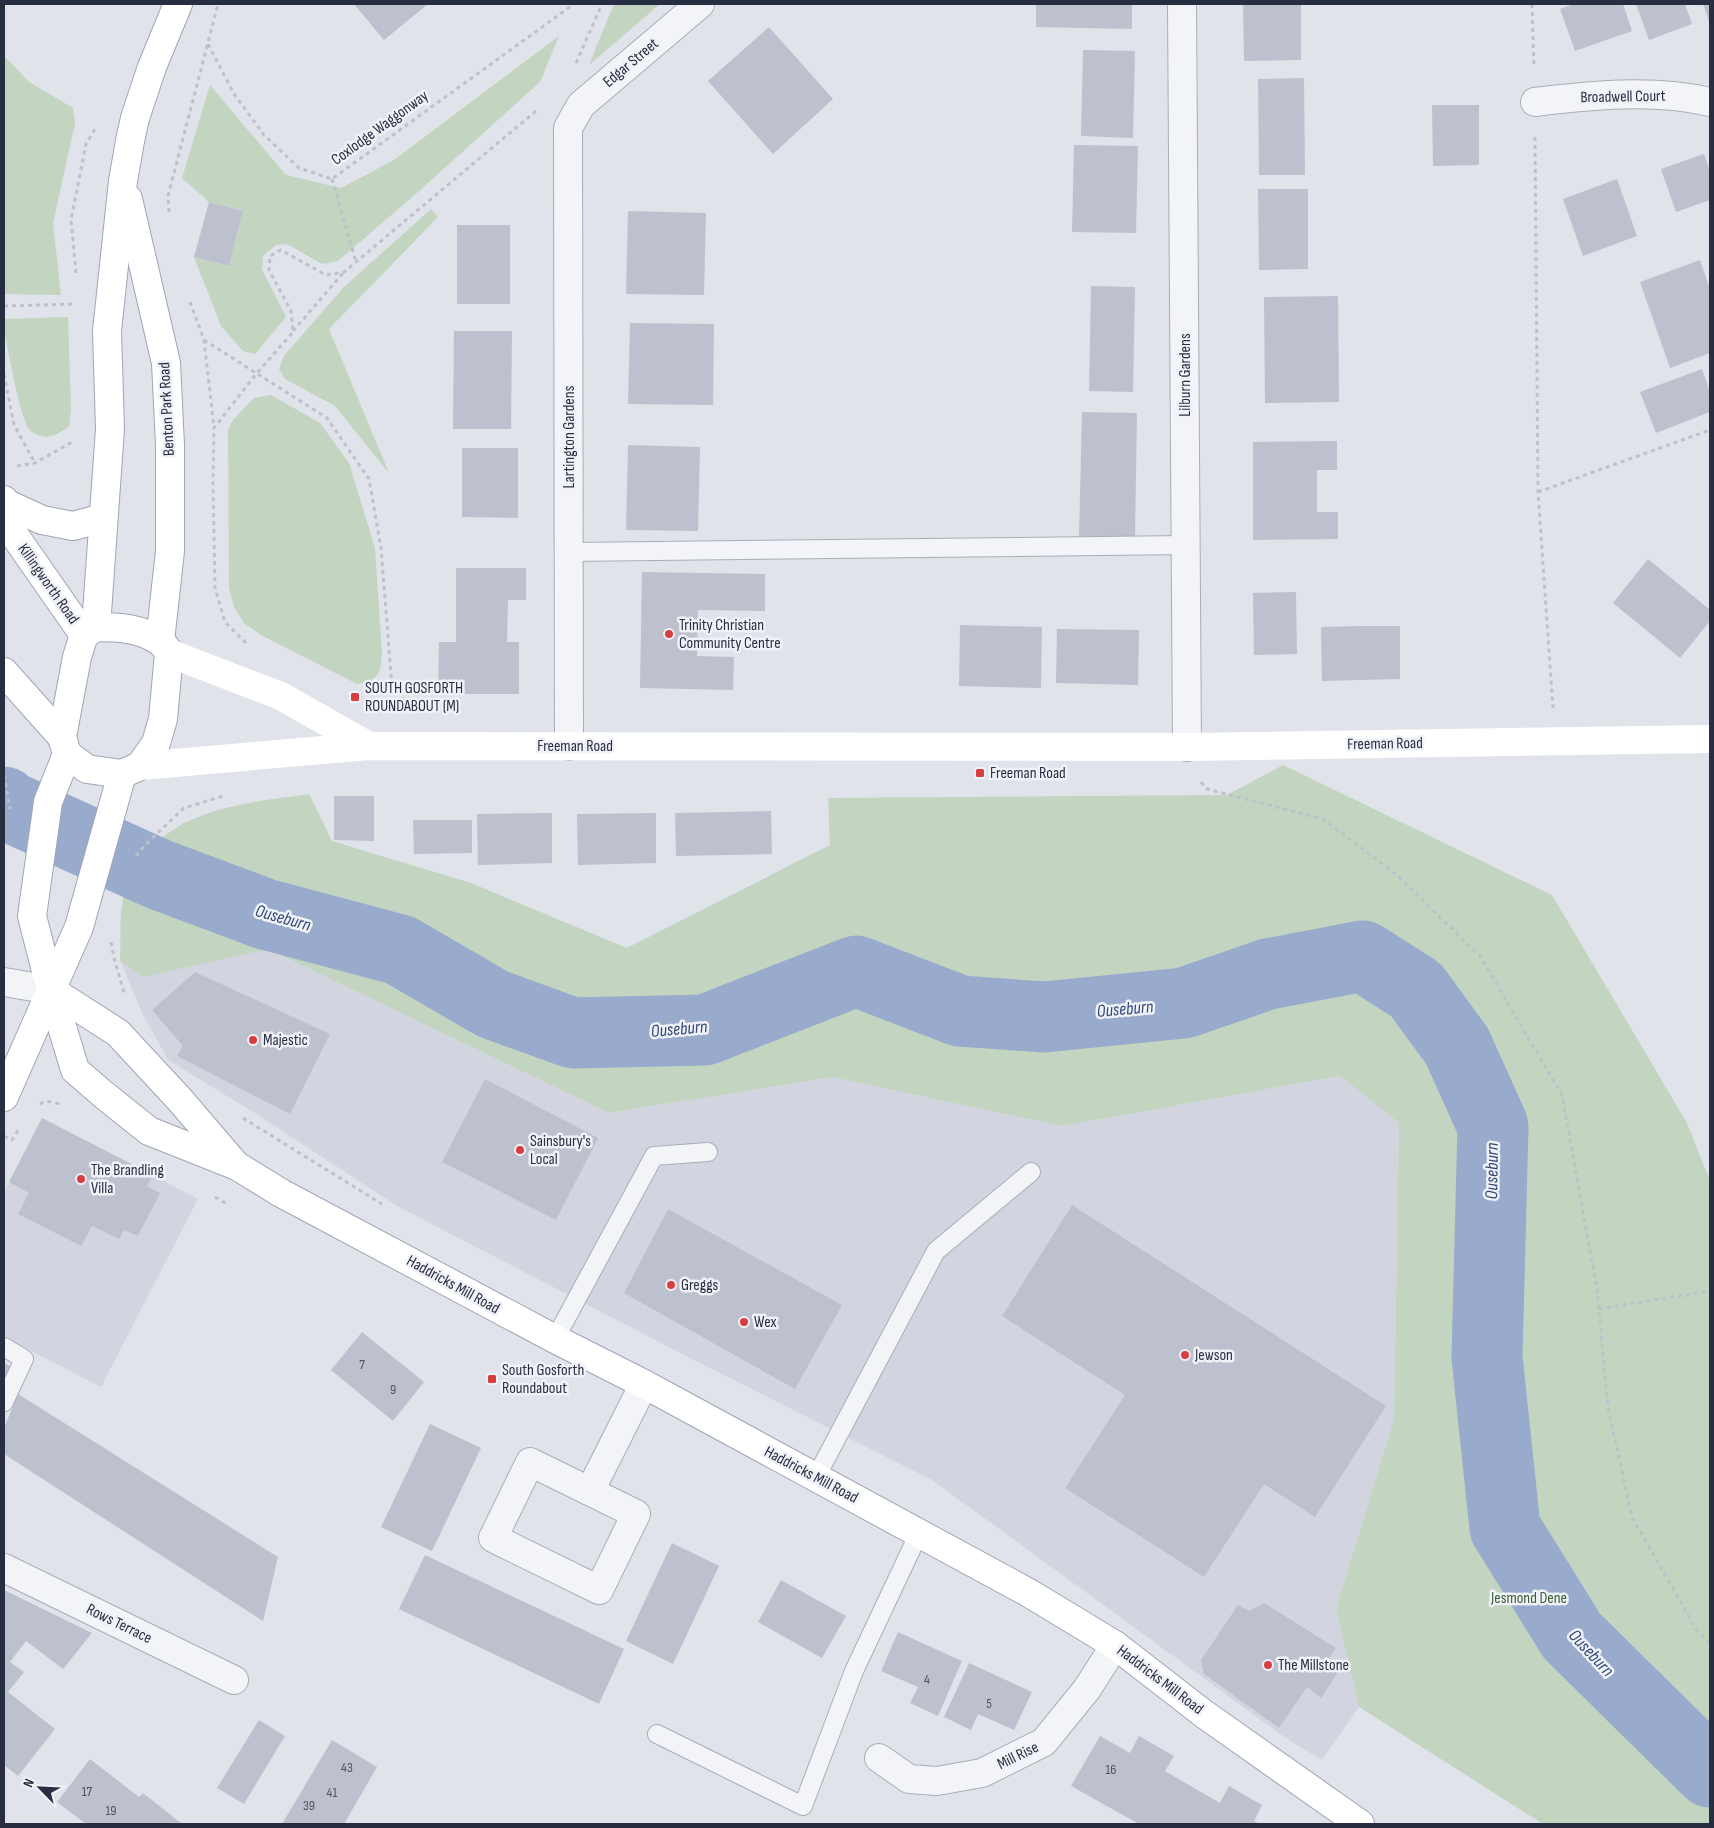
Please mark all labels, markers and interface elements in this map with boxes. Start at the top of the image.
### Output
street label: Edgar Street [599,34,663,92]
street label: Coxlodge Waggonway [328,87,432,169]
street label: Broadwell Court [1580,87,1666,107]
street label: Lilburn Gardens [1176,333,1195,417]
street label: Benton Park Road [155,362,179,456]
street label: Lartington Gardens [560,385,579,488]
street label: Killingworth Road [13,540,83,628]
place label: Trinity Christian Community Centre [679,616,781,653]
marker: Trinity Christian Community Centre [663,628,675,640]
place label: SOUTH GOSFORTH ROUNDABOUT (M) [365,679,463,716]
marker: SOUTH GOSFORTH ROUNDABOUT (M) [349,691,361,703]
street label: Freeman Road [1347,734,1423,754]
street label: Freeman Road [537,737,613,756]
place label: Freeman Road [990,764,1066,783]
marker: Freeman Road [974,767,986,779]
water label: Ouseburn [253,900,314,936]
water label: Ouseburn [1096,996,1155,1022]
water label: Ouseburn [650,1016,709,1042]
place label: Majestic [263,1031,308,1050]
marker: Majestic [247,1034,259,1046]
place label: Sainsbury's Local [530,1132,591,1169]
water label: Ouseburn [1481,1142,1503,1200]
marker: Sainsbury's Local [514,1144,526,1156]
place label: The Brandling Villa [91,1161,164,1198]
marker: The Brandling Villa [75,1173,87,1185]
street label: Haddricks Mill Road [403,1252,503,1318]
place label: Greggs [681,1276,719,1295]
marker: Greggs [665,1279,677,1291]
place label: Wex [754,1313,776,1332]
marker: Wex [738,1316,750,1328]
place label: Jewson [1194,1346,1233,1365]
marker: Jewson [1179,1349,1191,1361]
house number: 7 [359,1356,365,1373]
place label: South Gosforth Roundabout [502,1361,584,1398]
marker: South Gosforth Roundabout [486,1373,498,1385]
house number: 9 [390,1381,396,1398]
street label: Haddricks Mill Road [761,1442,861,1508]
park label: Jesmond Dene [1490,1589,1567,1608]
street label: Rows Terrace [83,1600,155,1648]
water label: Ouseburn [1564,1625,1618,1681]
street label: Haddricks Mill Road [1113,1641,1207,1719]
place label: The Millstone [1278,1656,1349,1675]
marker: The Millstone [1262,1659,1274,1671]
house number: 4 [924,1671,930,1688]
house number: 5 [986,1695,992,1712]
street label: Mill Rise [994,1738,1042,1774]
house number: 43 [341,1759,353,1776]
house number: 16 [1105,1761,1117,1778]
north arrow [15,1763,65,1813]
text: N [19,1776,38,1790]
house number: 17 [82,1783,93,1800]
house number: 41 [327,1784,337,1801]
house number: 39 [303,1797,315,1814]
house number: 19 [105,1802,117,1819]

